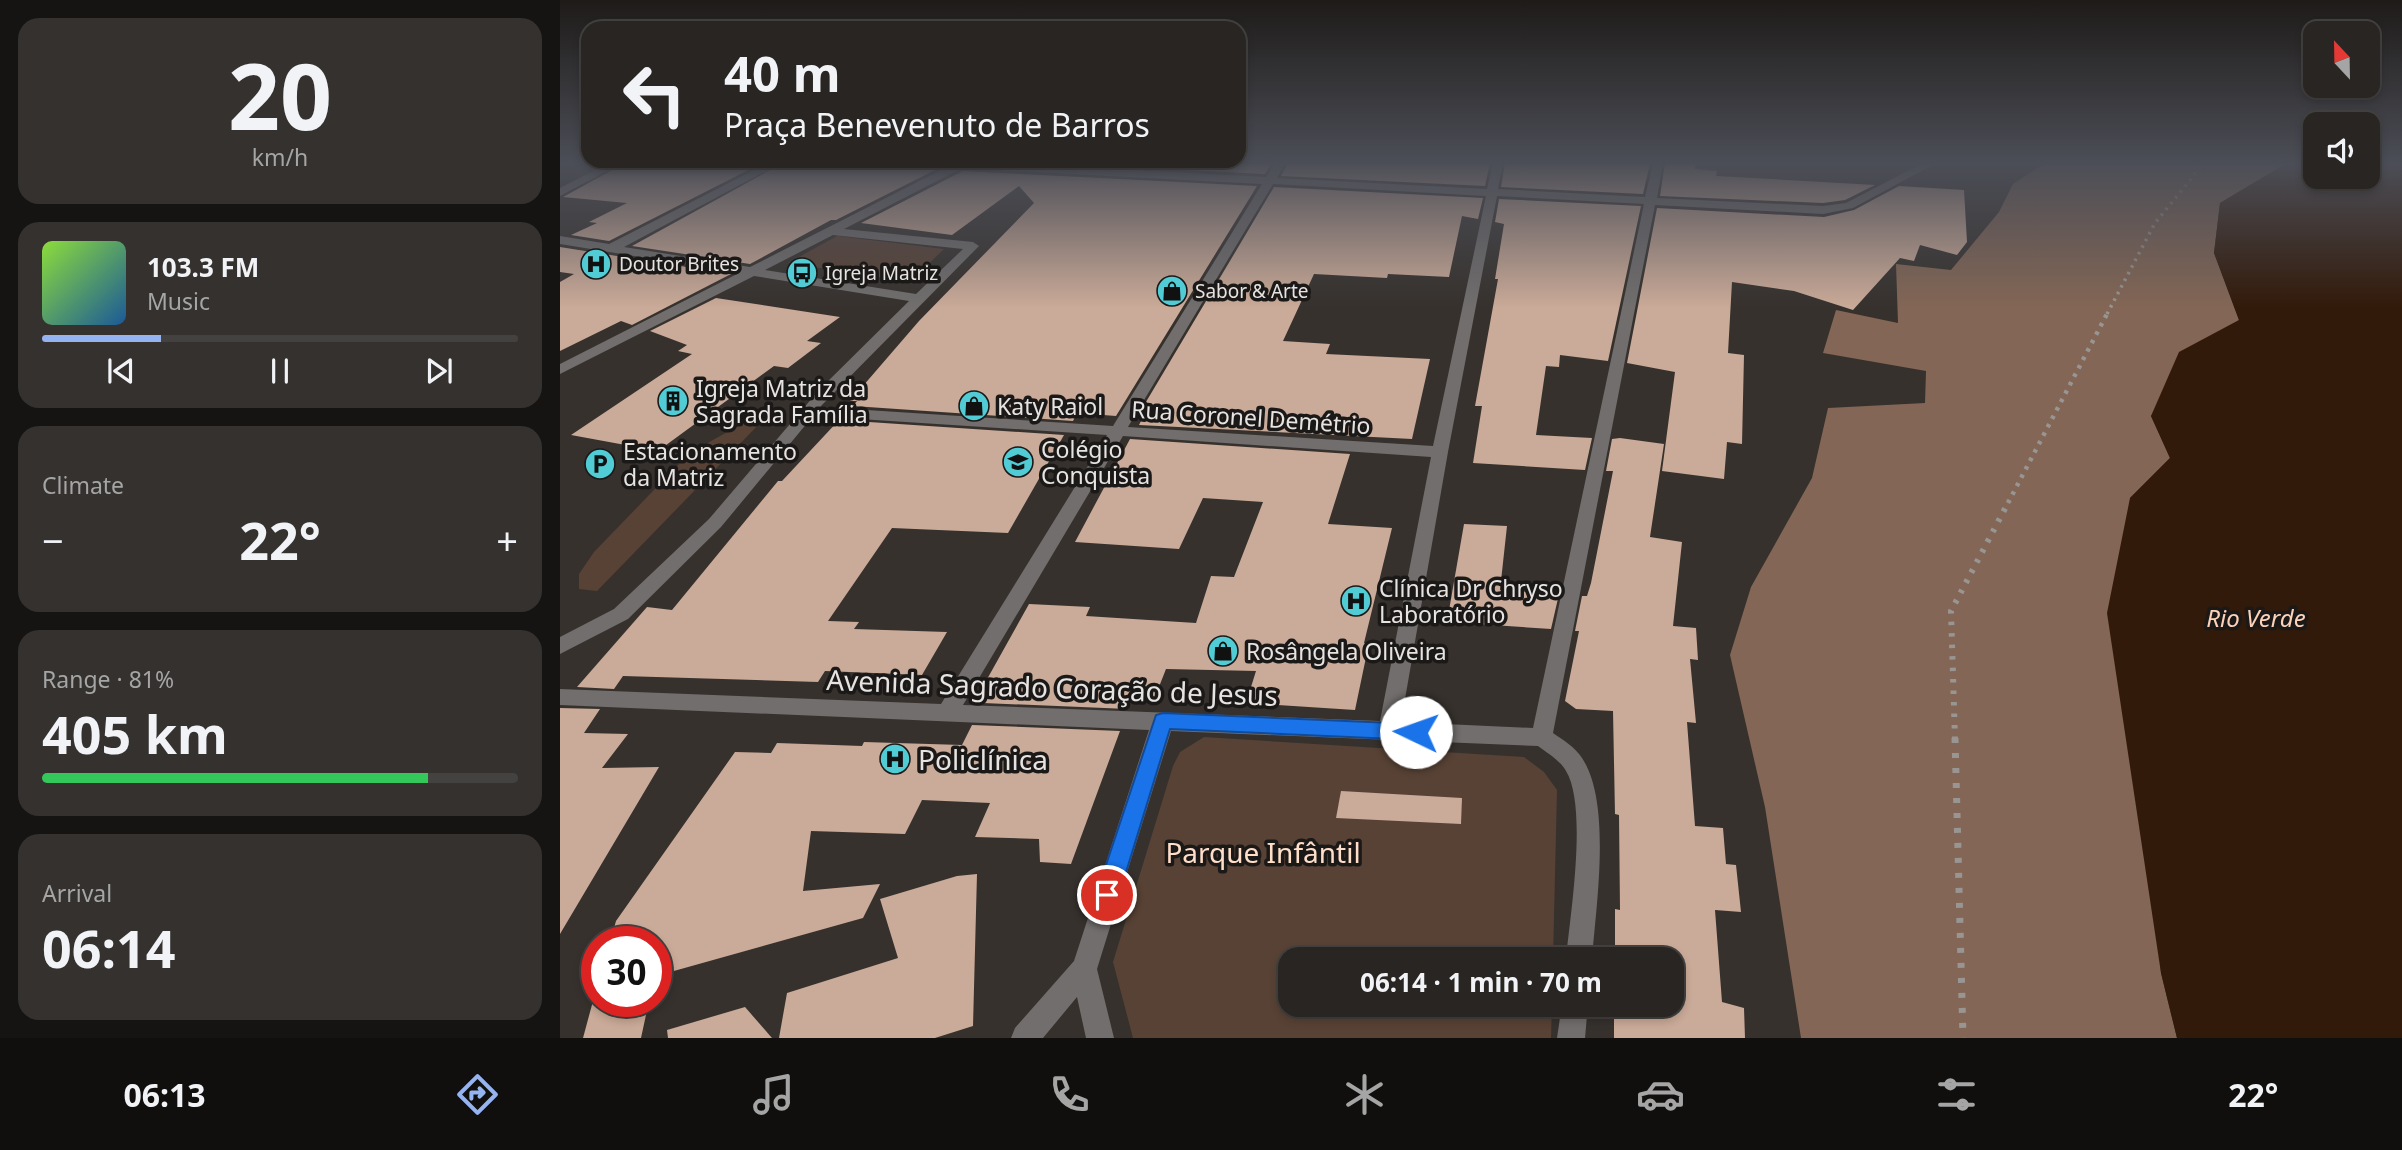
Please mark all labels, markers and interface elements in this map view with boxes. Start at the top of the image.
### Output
north arrow [2303,21,2380,98]
map controls [2303,21,2380,189]
text: 20 [228,33,332,157]
text: 40 m [724,40,841,106]
icon: left [609,49,700,140]
text: Praça Benevenuto de Barros [724,103,1150,146]
button: sound [2303,112,2380,189]
text: km/h [252,141,308,173]
hospital icon: Doutor Brites [579,247,613,281]
text: 103.3 FM [147,249,259,285]
place label: Doutor Brites [619,251,739,277]
bus stop icon: Igreja Matriz [785,256,819,290]
place label: Igreja Matriz [825,260,938,286]
shop icon: Sabor & Arte [1155,274,1189,308]
place label: Sabor & Arte [1195,278,1308,304]
text: Music [147,285,210,317]
icon: previous [102,352,140,390]
icon: pause [261,352,299,390]
icon: next [420,352,458,390]
place label: Igreja Matriz da Sagrada Família [696,372,868,430]
building icon: Igreja Matriz da Sagrada Família [656,384,690,418]
shop icon: Katy Raiol [957,389,991,423]
place label: Katy Raiol [997,390,1103,422]
street label: Rua Coronel Demétrio [1130,393,1372,441]
place label: Colégio Conquista [1041,433,1150,491]
place label: Estacionamento da Matriz [623,435,797,493]
school or university icon: Colégio Conquista [1001,445,1035,479]
parking icon: Estacionamento da Matriz [583,447,617,481]
text: Climate [42,469,124,501]
text: 22° [239,504,321,575]
text: − [42,514,64,566]
text: + [496,514,518,566]
place label: Clínica Dr Chryso Laboratório [1379,572,1563,630]
hospital icon: Clínica Dr Chryso Laboratório [1339,584,1373,618]
water label: Rio Verde [2206,601,2306,634]
shop icon: Rosângela Oliveira [1206,634,1240,668]
place label: Rosângela Oliveira [1246,635,1447,667]
street label: Avenida Sagrado Coração de Jesus [826,660,1278,714]
text: Range · 81% [42,663,174,695]
position arrow [1379,695,1453,769]
text: 405 km [42,698,228,769]
place label: Policlínica [918,740,1048,778]
hospital icon: Policlínica [878,742,912,776]
park label: Parque Infântil [1165,833,1361,871]
pin [1077,865,1137,925]
icon: arrive [1088,876,1126,914]
text: Arrival [42,877,112,909]
text: 06:14 [42,912,176,983]
speed limit sign: 30 [581,926,672,1017]
text: 06:14 · 1 min · 70 m [1360,964,1602,1000]
icon: directions [453,1070,502,1119]
icon: music [749,1070,798,1119]
icon: phone [1045,1070,1094,1119]
icon: climate [1340,1070,1389,1119]
icon: car [1636,1070,1685,1119]
icon: filters [1932,1070,1981,1119]
text: 06:13 [123,1073,206,1116]
text: 22° [2228,1073,2278,1116]

